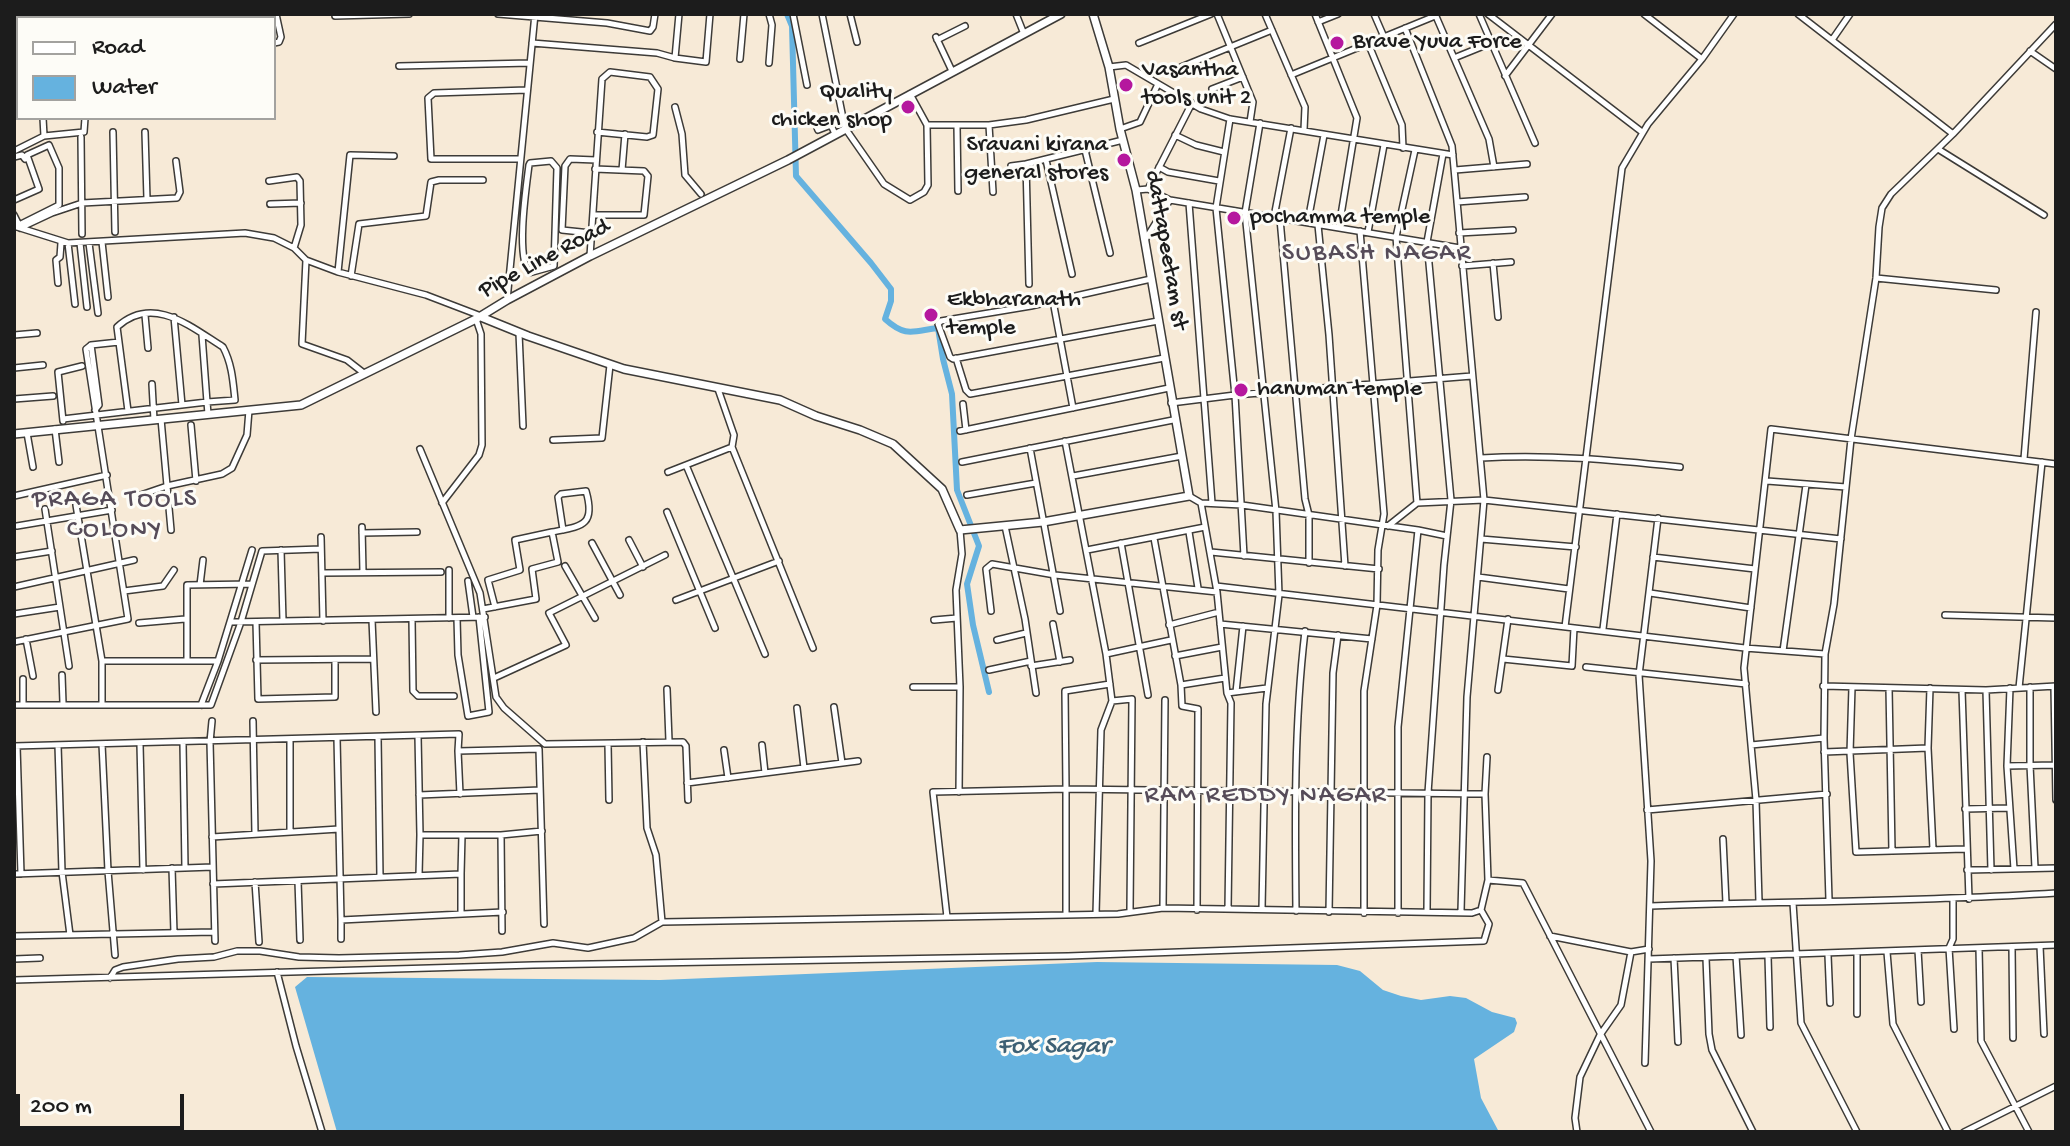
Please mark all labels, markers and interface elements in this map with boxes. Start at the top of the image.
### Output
legend [16,16,276,120]
place label: Brave Yuva Force [1353,29,1522,57]
text: Road [92,34,144,63]
marker: Brave Yuva Force [1328,34,1346,52]
place label: Vasantha tools unit 2 [1142,57,1252,113]
text: Water [92,74,156,103]
marker: Vasantha tools unit 2 [1117,76,1135,94]
place label: Quality chicken shop [771,79,892,135]
marker: Quality chicken shop [899,98,917,116]
place label: Sravani kirana general stores [965,132,1108,188]
marker: Sravani kirana general stores [1115,151,1133,169]
street label: dattapeetam st [1137,168,1193,332]
place label: pochamma temple [1250,204,1430,232]
marker: pochamma temple [1225,209,1243,227]
street label: Pipe Line Road [475,213,615,307]
district label: SUBASH NAGAR [1282,239,1472,271]
place label: Ekbharanath temple [947,287,1081,343]
marker: Ekbharanath temple [922,306,940,324]
place label: hanuman temple [1257,376,1422,404]
marker: hanuman temple [1232,381,1250,399]
district label: PRAGA TOOLS COLONY [32,485,198,546]
district label: RAM REDDY NAGAR [1145,781,1387,813]
water label: Fox Sagar [997,1032,1109,1064]
scale bar [20,1078,188,1128]
text: 200 m [30,1093,92,1122]

